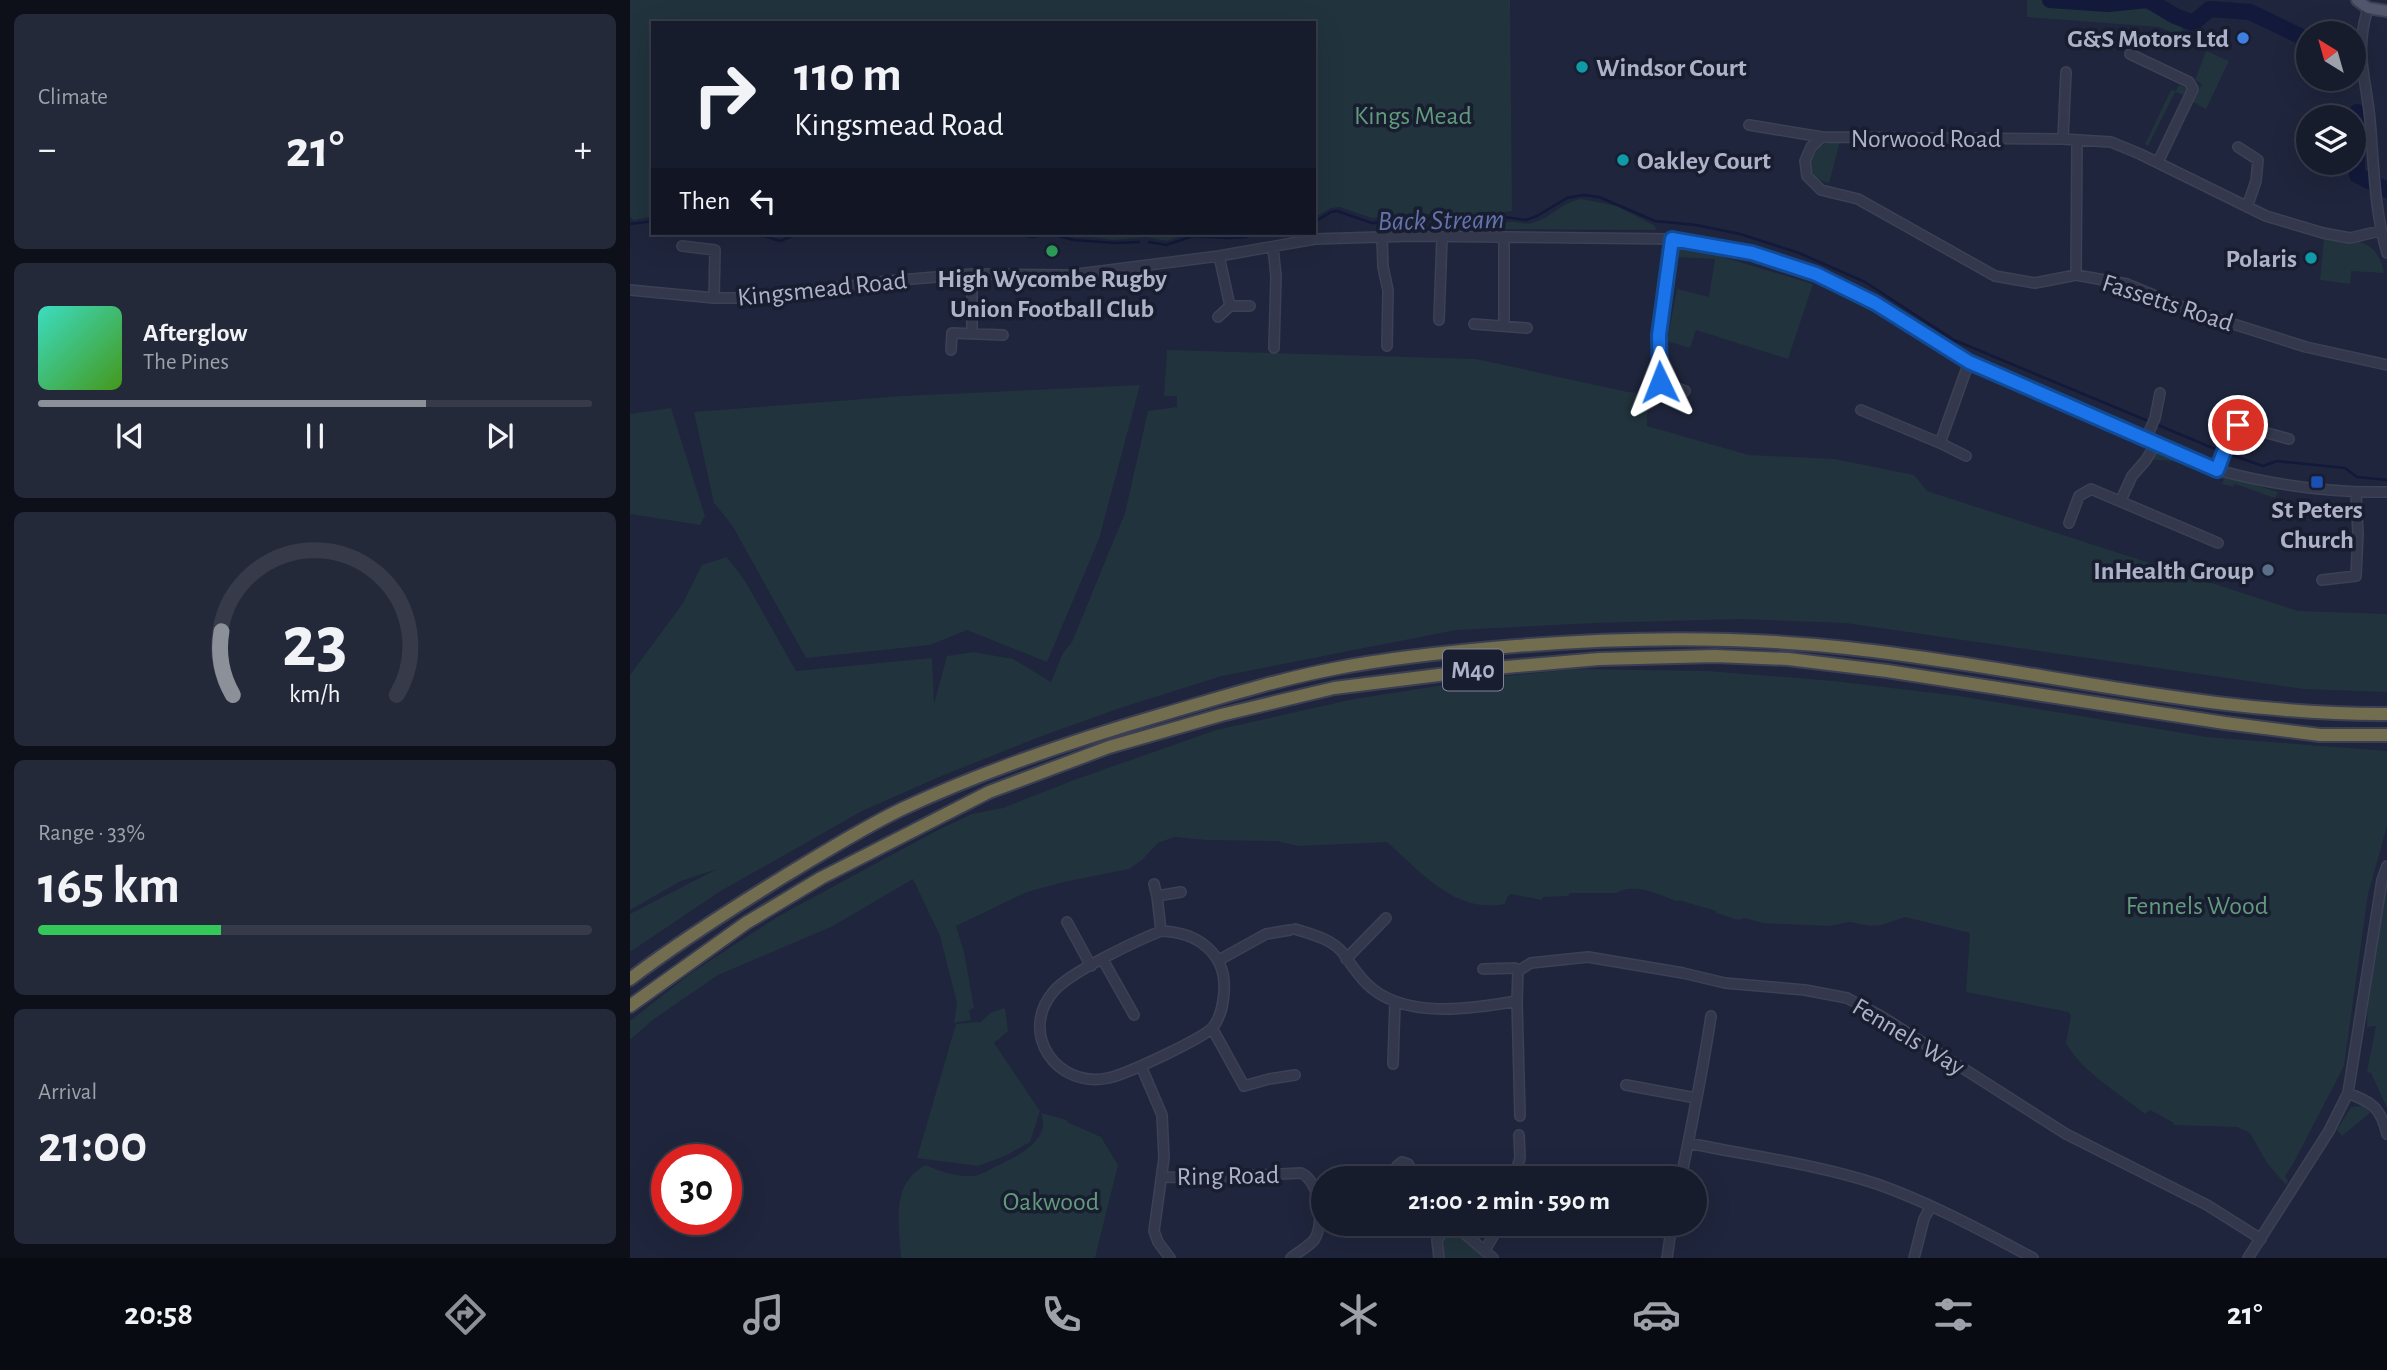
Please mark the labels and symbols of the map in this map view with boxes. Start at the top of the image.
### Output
north arrow [2296,21,2366,91]
place label: G&S Motors Ltd [2067,26,2229,52]
marker: G&S Motors Ltd [2235,30,2251,46]
place label: Windsor Court [1596,55,1747,81]
marker: Windsor Court [1574,59,1590,75]
park label: Kings Mead [1354,103,1472,129]
street label: Norwood Road [1851,126,2001,152]
place label: Oakley Court [1637,148,1771,174]
marker: Oakley Court [1615,152,1631,168]
water label: Back Stream [1377,206,1505,236]
marker: High Wycombe Rugby Union Football Club [1044,243,1060,259]
place label: Polaris [2226,246,2297,272]
marker: Polaris [2303,250,2319,266]
place label: High Wycombe Rugby Union Football Club [937,266,1167,322]
street label: Kingsmead Road [736,267,908,311]
street label: Fassetts Road [2099,270,2236,336]
position arrow [1623,345,1697,419]
pin [2208,395,2268,455]
marker: St Peters Church [2309,474,2325,490]
place label: St Peters Church [2271,497,2363,553]
place label: InHealth Group [2093,558,2254,584]
marker: InHealth Group [2260,562,2276,578]
road number: M40 [1443,650,1503,690]
park label: Fennels Wood [2126,893,2268,919]
street label: Fennels Way [1848,993,1969,1080]
speed limit sign: 30 [651,1144,742,1235]
street label: Ring Road [1176,1162,1280,1190]
park label: Oakwood [1003,1189,1099,1215]

